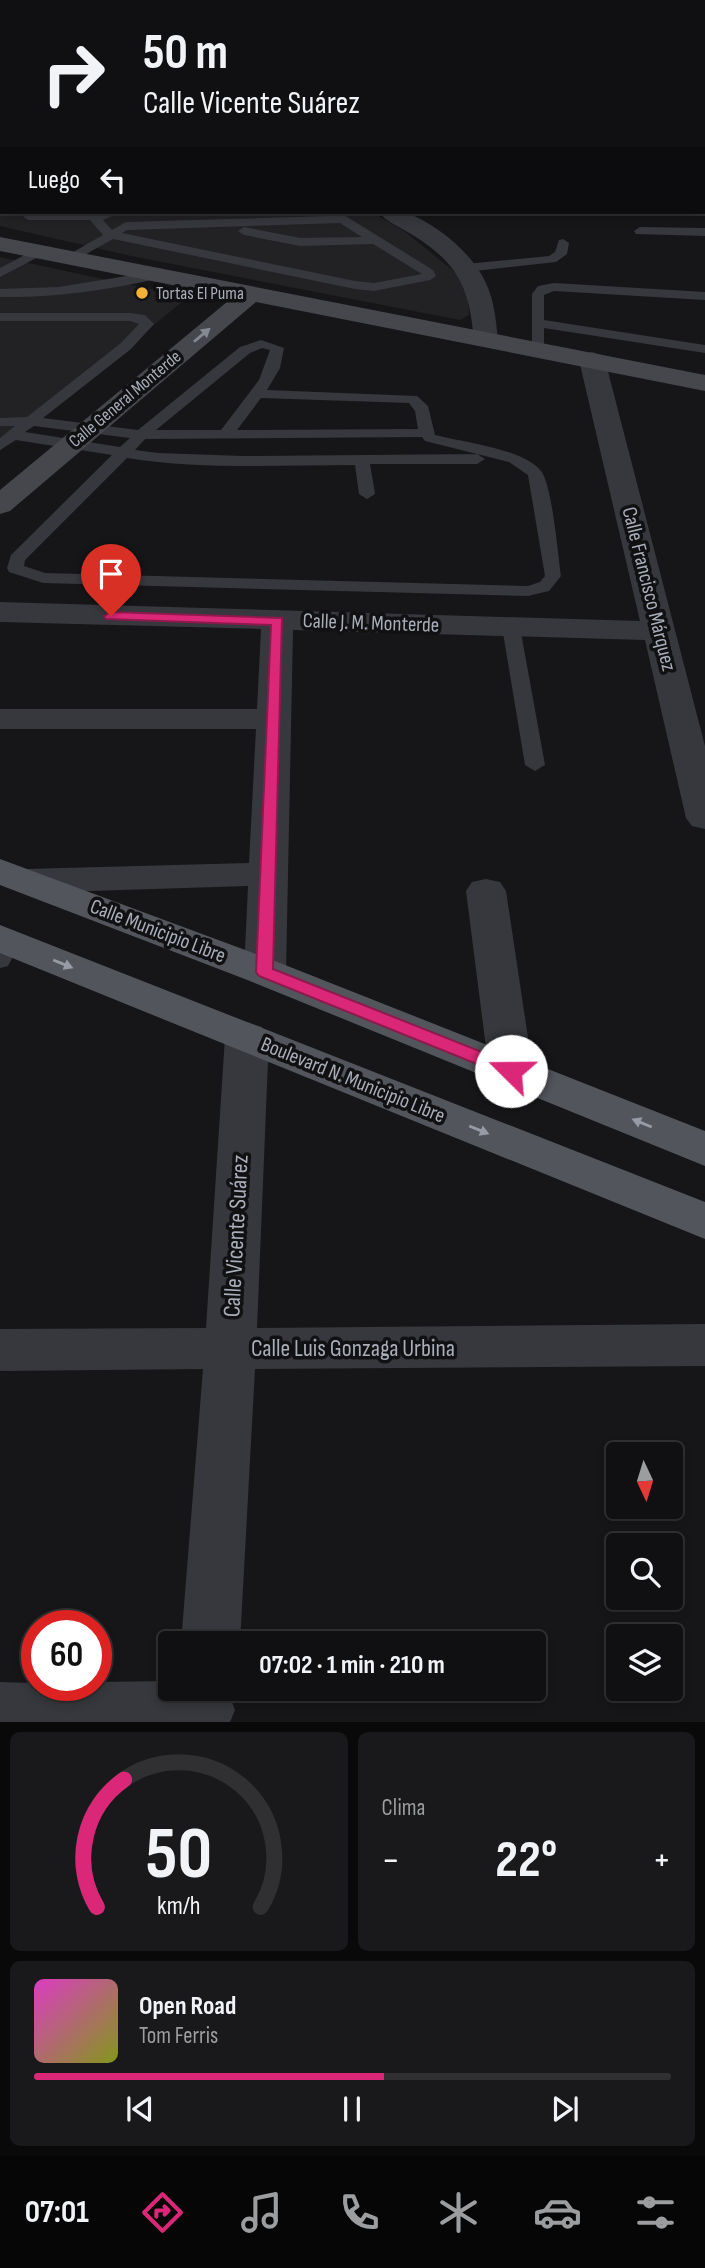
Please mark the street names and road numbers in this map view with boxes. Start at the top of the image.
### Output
street label: Calle General Monterde [65,346,185,452]
street label: Calle Francisco Márquez [617,504,682,674]
street label: Calle J. M. Monterde [302,608,440,638]
street label: Calle Municipio Libre [87,894,229,968]
street label: Boulevard N. Municipio Libre [257,1032,449,1128]
street label: Calle Vicente Suárez [217,1154,255,1318]
street label: Calle Luis Gonzaga Urbina [251,1334,455,1363]

